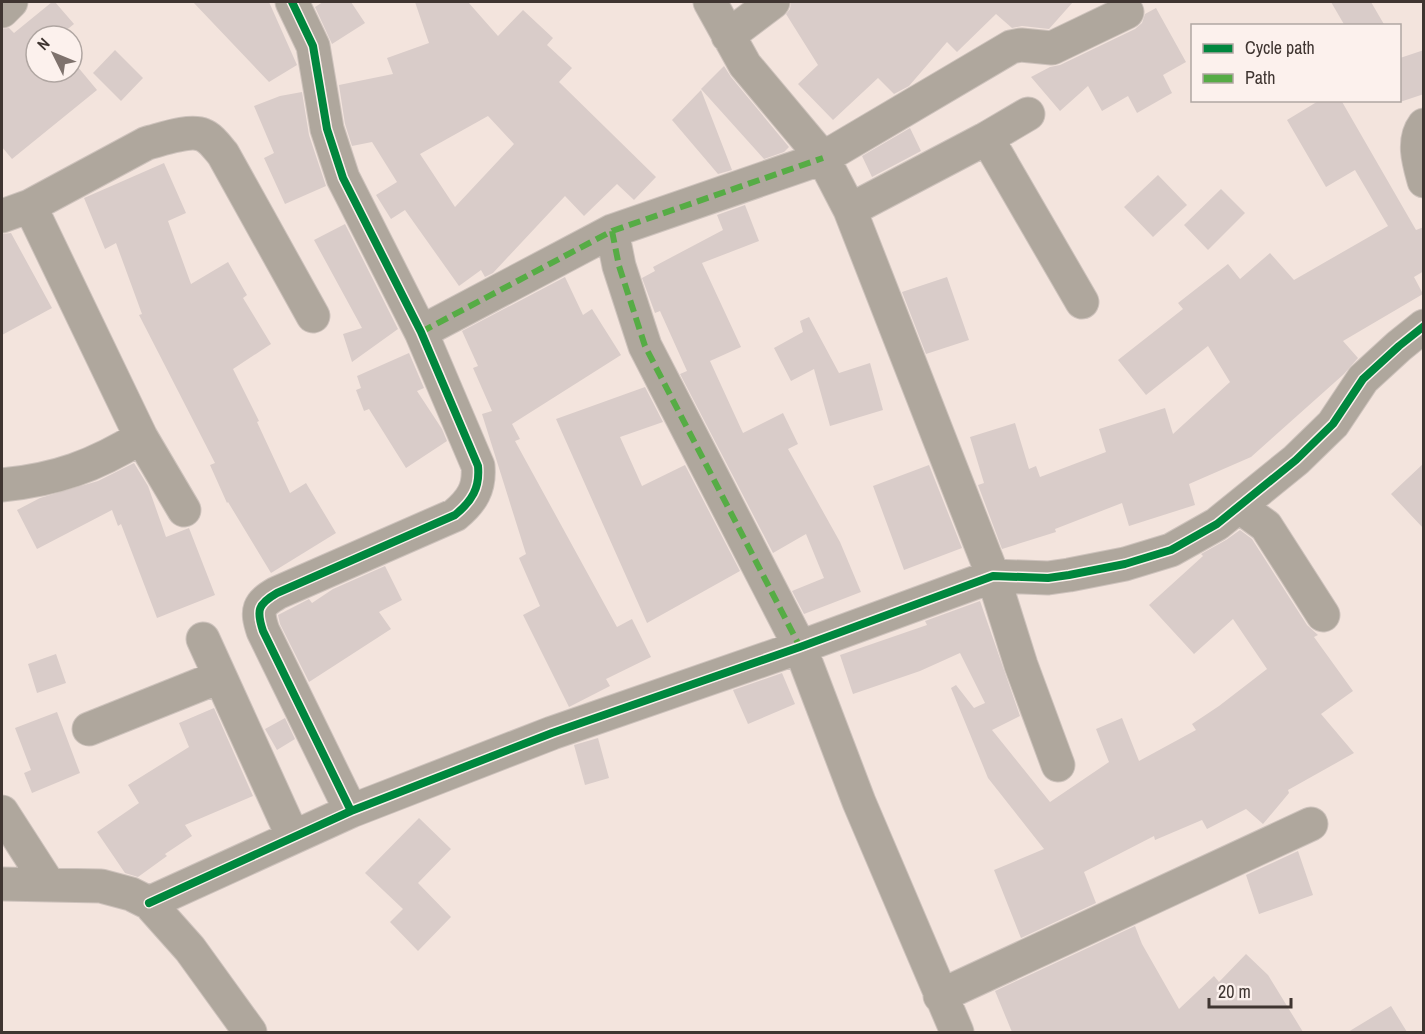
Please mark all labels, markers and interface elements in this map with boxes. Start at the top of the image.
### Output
north arrow [24,24,84,84]
legend [1191,24,1401,102]
text: N [32,33,54,55]
text: Cycle path [1245,35,1315,60]
text: Path [1245,65,1275,90]
scale bar [1209,971,1292,1009]
text: 20 m [1218,979,1251,1004]

